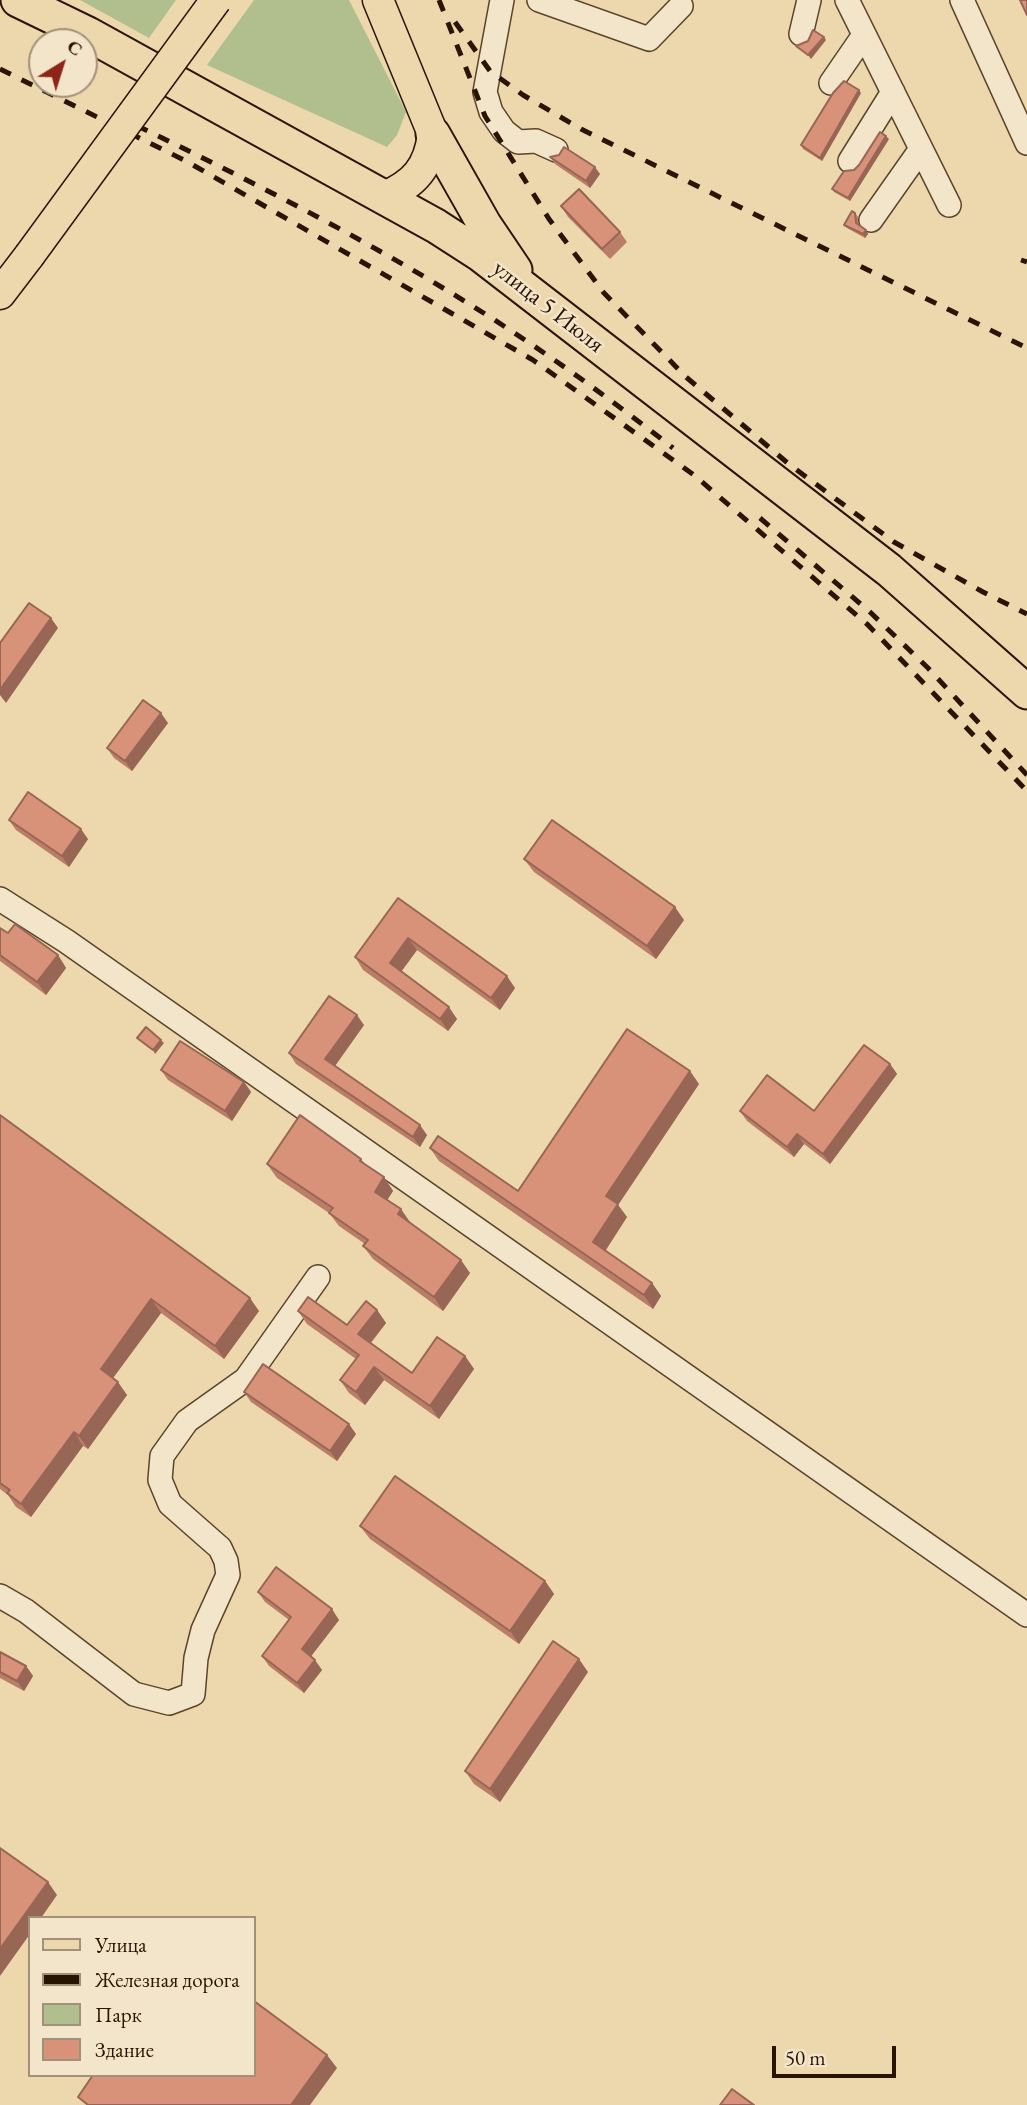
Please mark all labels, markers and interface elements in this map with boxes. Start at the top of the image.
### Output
north arrow [28,28,98,98]
text: С [62,34,88,62]
street label: улица 5 Июля [486,254,610,360]
legend [28,1916,256,2077]
text: Улица [95,1931,147,1958]
text: Железная дорога [95,1966,240,1993]
text: Парк [95,2001,142,2028]
scale bar [775,2032,899,2076]
text: Здание [95,2036,154,2063]
text: 50 m [785,2044,826,2071]

